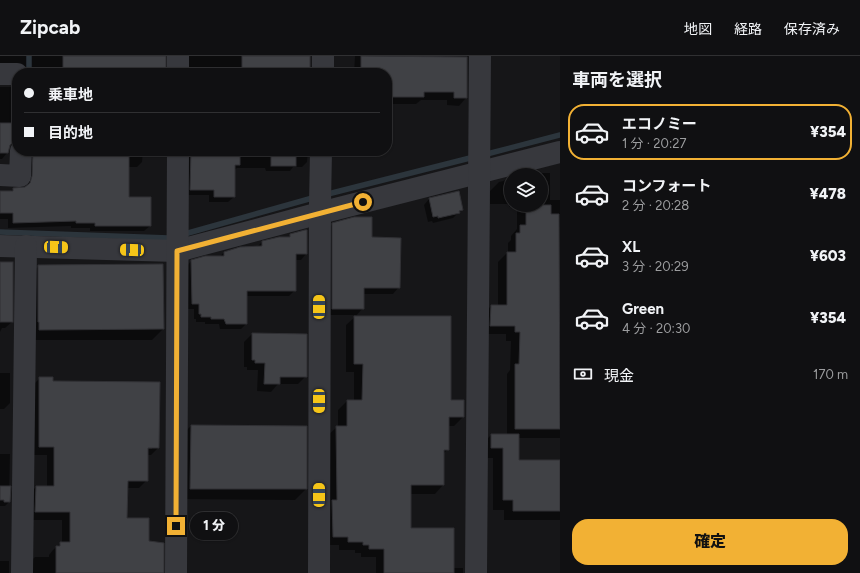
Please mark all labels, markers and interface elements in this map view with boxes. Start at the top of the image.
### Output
text: Zipcab [20,16,80,39]
text: 地図 [684,21,712,38]
text: 経路 [734,21,762,38]
text: 保存済み [784,21,840,38]
text: 車両を選択 [572,69,662,91]
text: 乗車地 [48,86,93,104]
icon: car [574,114,610,150]
text: エコノミー [622,115,697,133]
text: ¥354 [810,123,846,141]
text: 目的地 [48,124,93,142]
text: 1 分 · 20:27 [622,136,686,151]
map controls [504,168,548,212]
button: layers [504,168,548,212]
icon: car [574,176,610,212]
text: コンフォート [622,177,712,195]
text: ¥478 [809,185,846,203]
route start [354,193,372,211]
text: 2 分 · 20:28 [622,198,689,213]
icon: car [574,238,610,274]
text: XL [622,238,640,256]
car [44,241,68,253]
car [120,244,144,256]
text: ¥603 [810,247,846,265]
text: 3 分 · 20:29 [622,259,689,274]
car [313,295,325,319]
icon: car [574,300,610,336]
text: Green [622,300,664,318]
text: ¥354 [810,309,846,327]
text: 4 分 · 20:30 [622,321,690,336]
icon: cash [572,363,594,385]
text: 現金 [604,367,634,385]
text: 170 m [813,367,848,382]
car [313,389,325,413]
car [313,483,325,507]
callout: 1 分 [190,512,238,540]
route end [167,517,185,535]
text: 1 分 [203,518,225,533]
button: 確定 [572,519,848,565]

